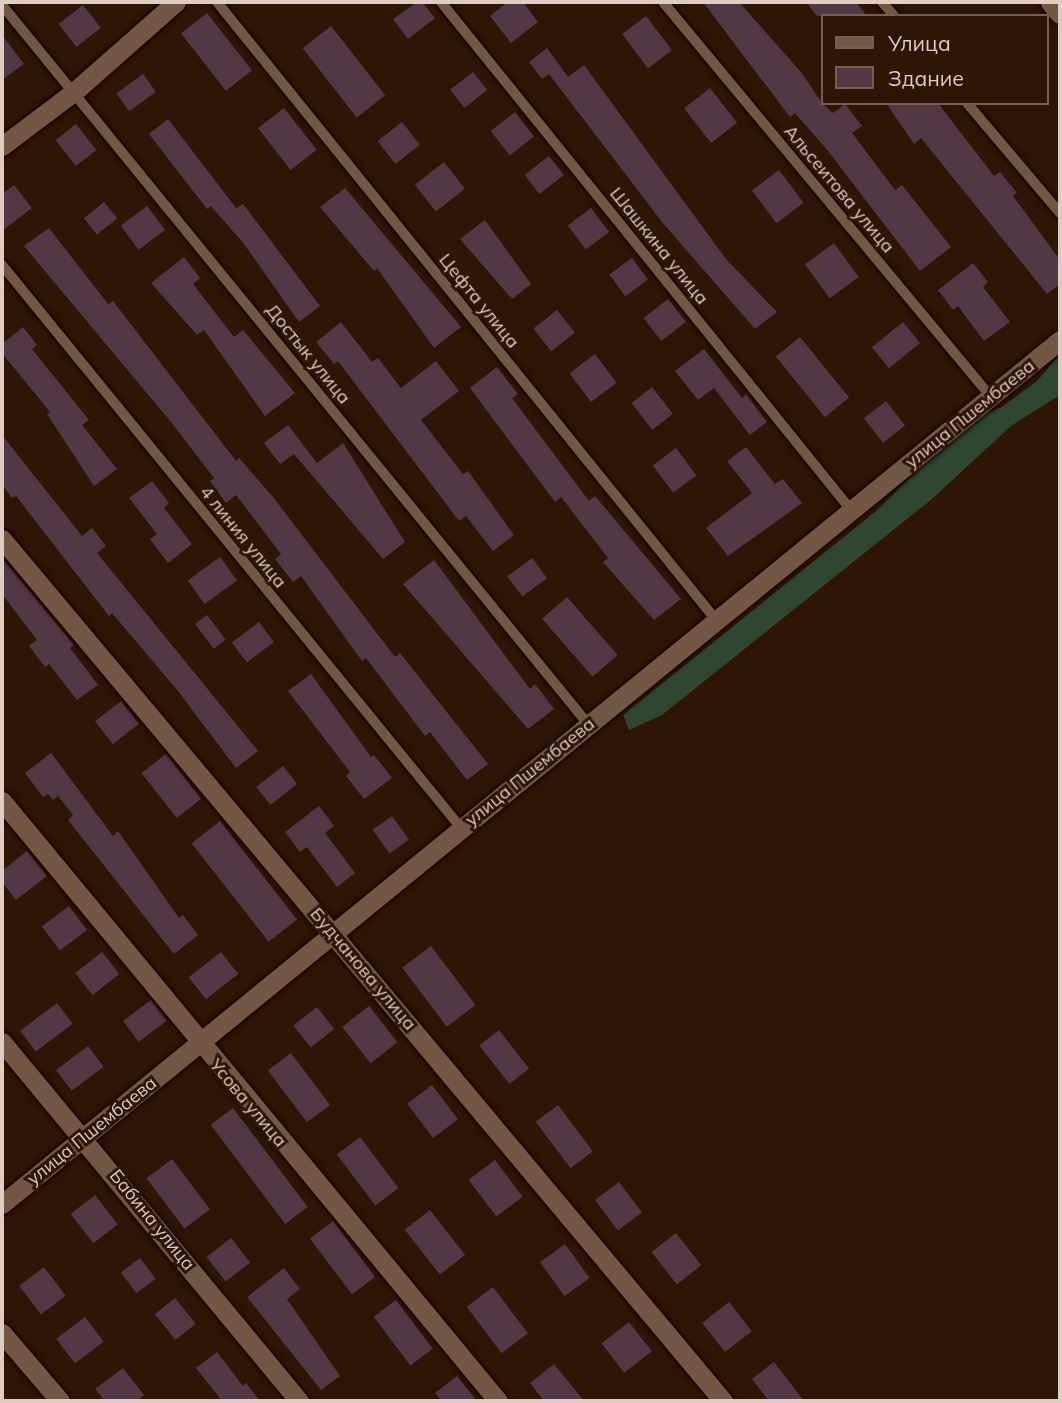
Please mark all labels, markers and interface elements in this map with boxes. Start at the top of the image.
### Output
legend [820,14,1048,105]
text: Улица [888,30,951,56]
text: Здание [888,65,964,91]
street label: Альсеитова улица [779,121,899,257]
street label: Шашкина улица [605,183,713,309]
street label: Цефта улица [434,249,524,353]
street label: Достык улица [261,300,355,408]
street label: улица Пшембаева [901,355,1039,473]
street label: 4 линия улица [195,482,291,592]
street label: улица Пшембаева [461,713,599,831]
street label: Будчанова улица [306,903,420,1035]
street label: Усова улица [205,1054,291,1152]
street label: улица Пшембаева [23,1072,161,1190]
street label: Бабина улица [105,1165,199,1275]

